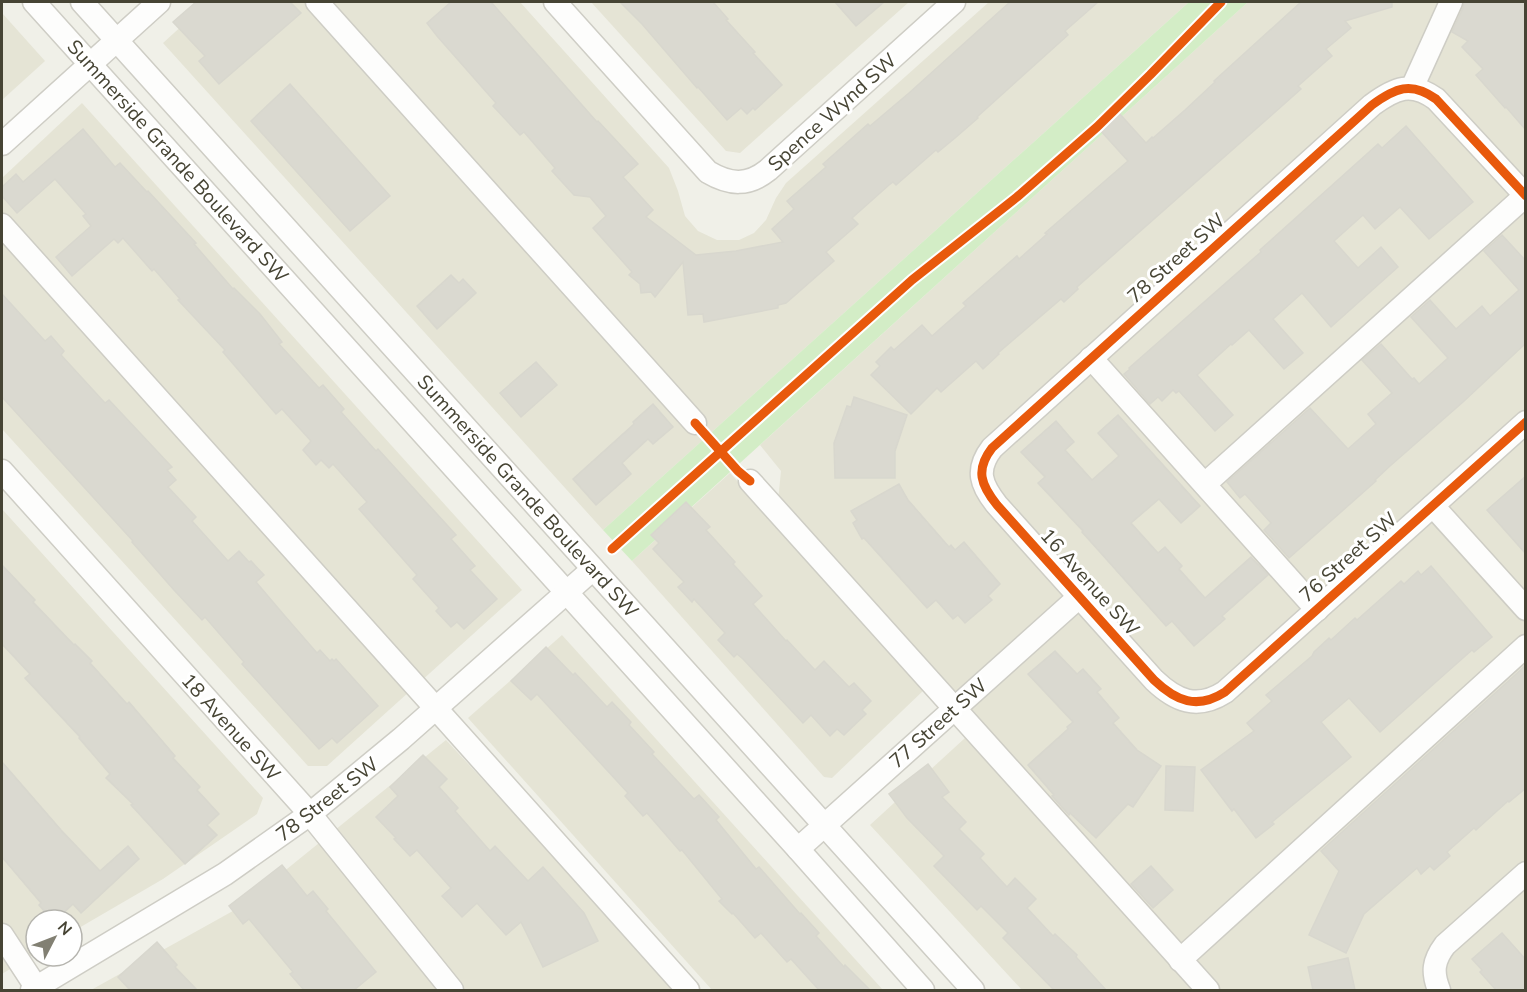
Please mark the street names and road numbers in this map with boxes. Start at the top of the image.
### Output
street label: Summerside Grande Boulevard SW [61,34,294,289]
street label: Spence Wynd SW [762,47,903,178]
street label: 78 Street SW [1122,207,1231,310]
street label: Summerside Grande Boulevard SW [411,369,644,624]
street label: 76 Street SW [1294,506,1403,609]
street label: 16 Avenue SW [1034,523,1145,642]
street label: 18 Avenue SW [175,668,286,787]
street label: 77 Street SW [884,672,993,775]
street label: 78 Street SW [271,751,384,848]

